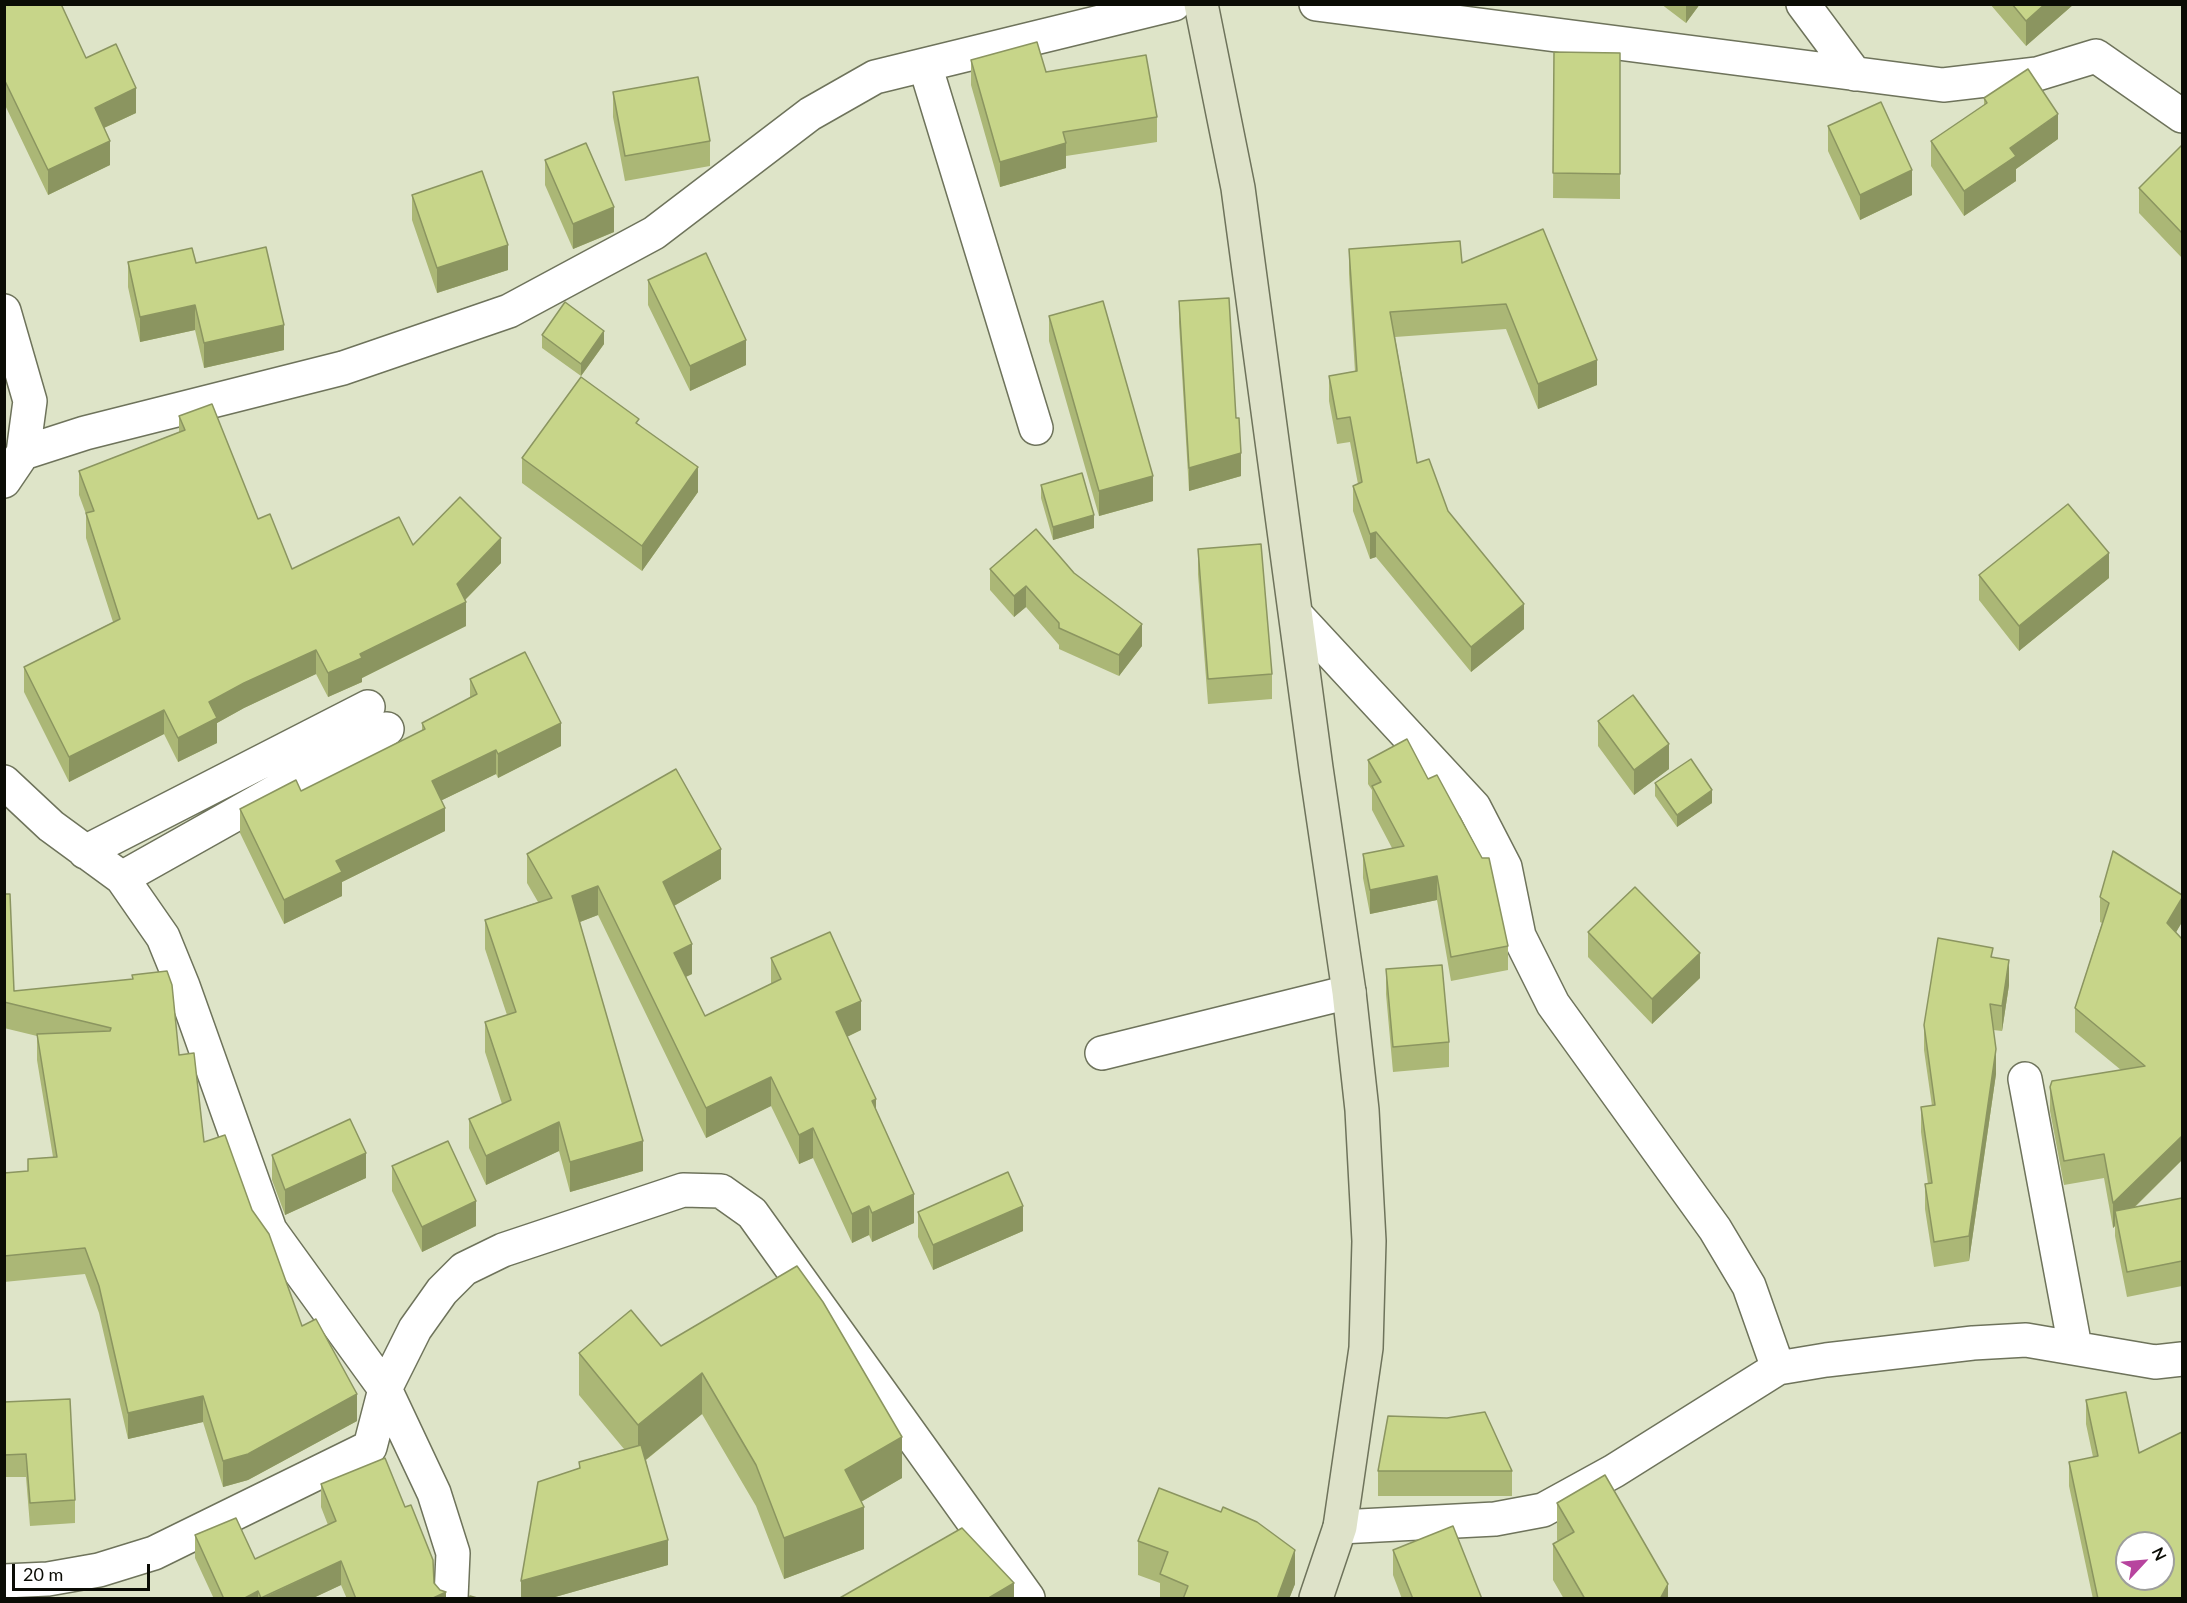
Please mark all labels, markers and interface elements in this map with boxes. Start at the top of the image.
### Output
north arrow [2115,1531,2175,1591]
text: N [2149,1544,2171,1563]
scale bar [15,1552,153,1590]
text: 20 m [23,1563,63,1585]

